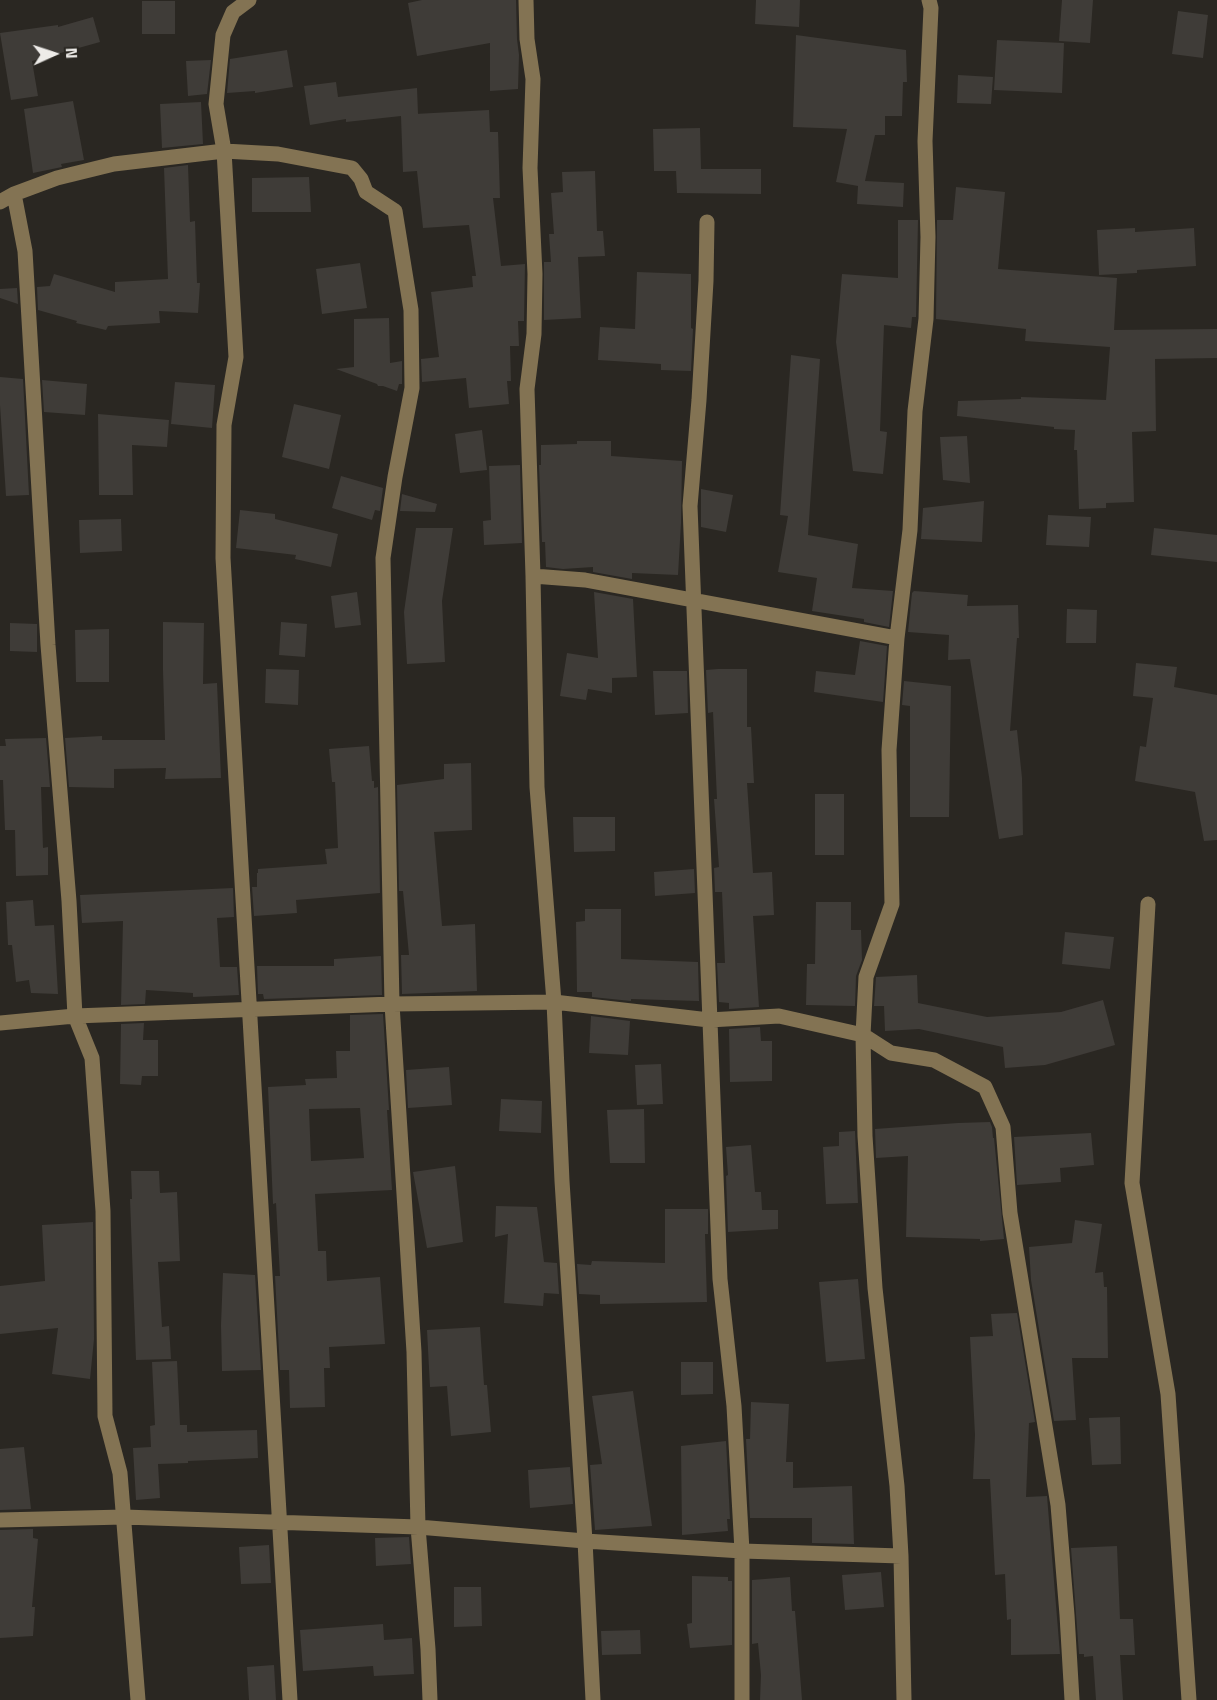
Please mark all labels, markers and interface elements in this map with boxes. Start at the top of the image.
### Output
north arrow [24,24,84,84]
text: N [60,47,84,59]

